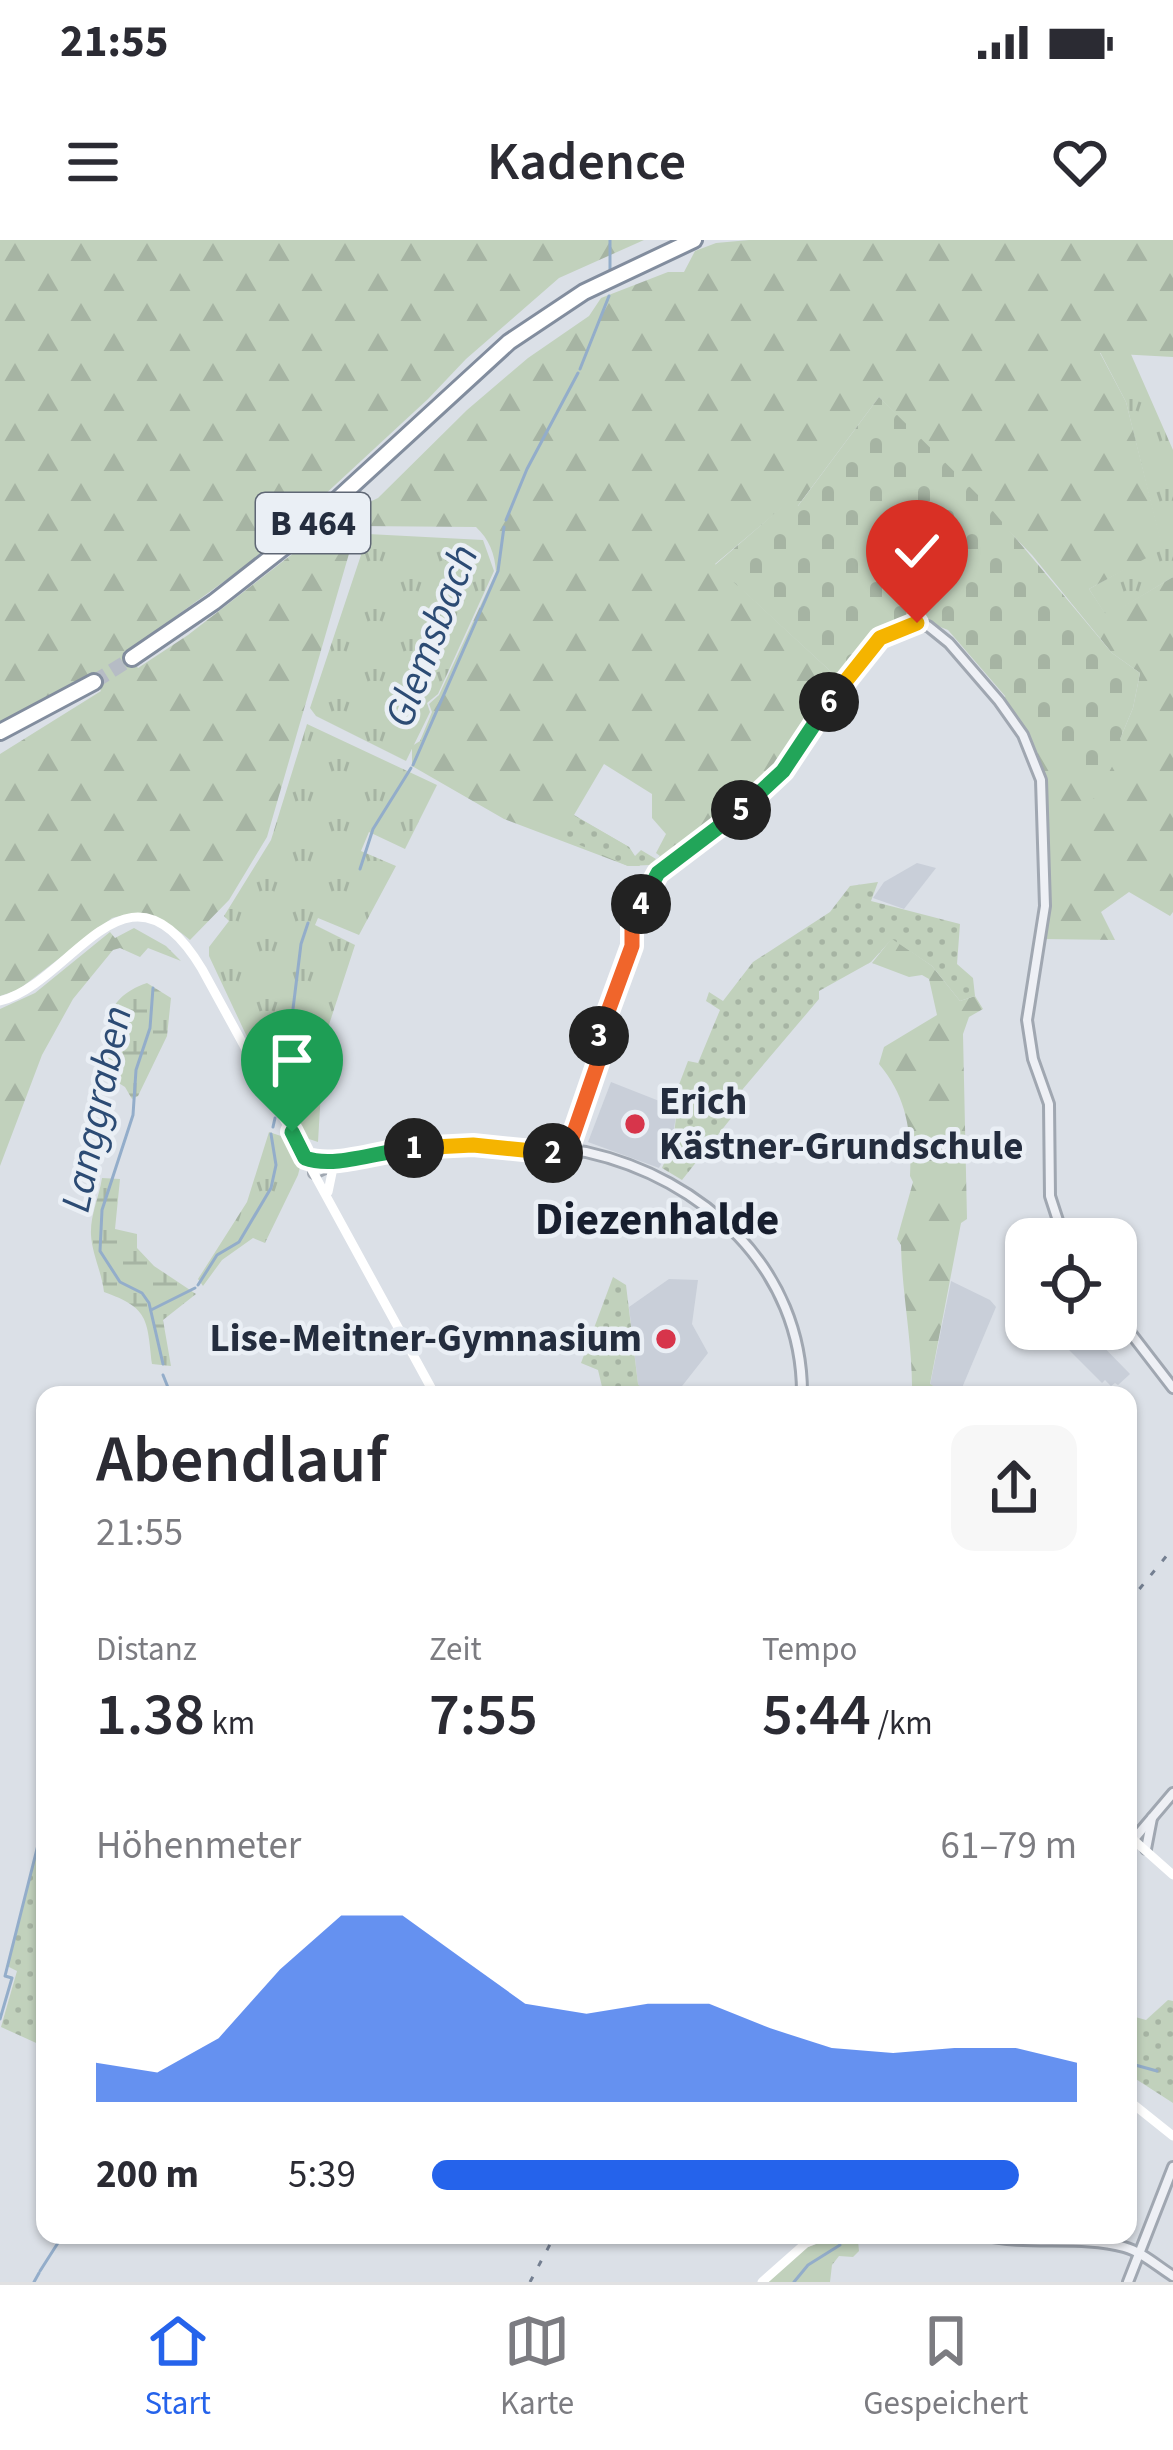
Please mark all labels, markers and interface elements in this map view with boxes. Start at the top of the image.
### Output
text: 21:55 [60,10,169,74]
text: Kadence [487,124,686,201]
icon: menu [60,129,126,195]
icon: heart [1047,129,1113,195]
road number: B 464 [256,493,370,553]
pin [866,500,968,623]
icon: check [884,518,950,584]
water label: Glemsbach [370,536,494,736]
pin: 6 [799,672,859,732]
text: 6 [820,678,838,725]
pin: 5 [711,780,771,840]
text: 5 [732,786,750,833]
pin: 4 [611,874,671,934]
text: 4 [632,880,650,927]
water label: Langgraben [46,1001,148,1217]
pin: 3 [569,1006,629,1066]
pin [241,1009,343,1132]
text: 3 [590,1012,608,1059]
icon: arrive [259,1027,325,1093]
place label: Erich Kästner-Grundschule [659,1074,1023,1175]
marker: Erich Kästner-Grundschule [622,1111,648,1137]
pin: 1 [384,1118,444,1178]
pin: 2 [523,1123,583,1183]
text: 1 [405,1124,423,1171]
text: 2 [544,1129,562,1176]
district label: Diezenhalde [535,1188,779,1252]
map controls [1005,1218,1137,1350]
button: locate [1005,1218,1137,1350]
place label: Lise-Meitner-Gymnasium [210,1311,642,1367]
marker: Lise-Meitner-Gymnasium [653,1326,679,1352]
text: Abendlauf [96,1413,387,1507]
button: share [951,1425,1077,1551]
text: 21:55 [96,1505,183,1561]
text: Distanz [96,1626,197,1673]
text: Zeit [429,1626,482,1673]
text: Tempo [762,1626,857,1673]
text: 1.38 [96,1673,205,1758]
text: 7:55 [429,1673,538,1758]
text: 5:44 [762,1673,871,1758]
text: km [205,1700,255,1747]
text: /km [871,1700,933,1747]
text: Höhenmeter [96,1818,301,1874]
text: 61–79 m [941,1818,1077,1874]
text: 200 m [96,2147,199,2203]
text: 5:39 [288,2147,356,2203]
tab: Start [144,2308,211,2427]
tab: Karte [500,2308,574,2427]
tab: Gespeichert [863,2308,1029,2427]

